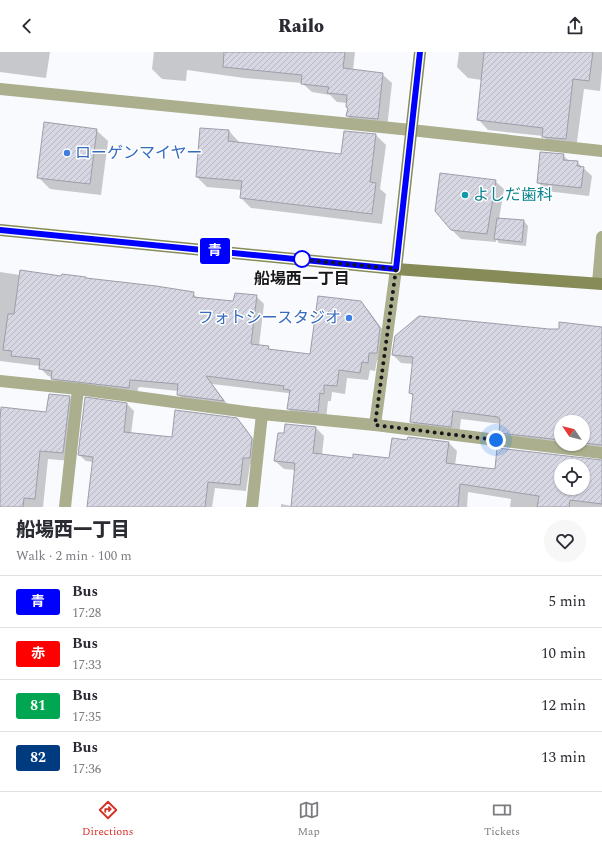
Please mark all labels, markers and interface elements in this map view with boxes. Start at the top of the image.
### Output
text: Railo [278,13,324,40]
icon: back [16,15,38,37]
icon: share [564,15,586,37]
place label: ローゲンマイヤー [75,141,203,165]
marker: ローゲンマイヤー [62,148,72,158]
place label: よしだ歯科 [473,183,553,207]
marker: よしだ歯科 [460,190,470,200]
line badge: 青 [202,238,228,264]
text: 青 [208,240,222,261]
marker: 船場西一丁目 [293,250,311,268]
place label: 船場西一丁目 [254,267,350,291]
place label: フォトシースタジオ [198,306,341,330]
marker: フォトシースタジオ [344,313,354,323]
north arrow [554,415,590,451]
map controls [554,415,590,495]
your location [486,430,506,450]
button: locate [554,459,590,495]
text: 船場西一丁目 [16,516,130,545]
button: heart [544,520,586,562]
text: Walk · 2 min · 100 m [16,546,132,566]
text: Bus [72,580,98,603]
text: 5 min [548,590,586,613]
text: 青 [31,591,45,612]
text: 17:28 [72,603,101,623]
text: Bus [72,632,98,655]
text: 10 min [541,642,586,665]
text: 赤 [31,643,45,664]
text: 17:33 [72,655,101,675]
text: Bus [72,684,98,707]
text: 12 min [541,694,586,717]
text: 81 [30,695,46,716]
text: 17:35 [72,707,101,727]
text: Bus [72,736,98,759]
text: 13 min [541,746,586,769]
text: 82 [30,747,46,768]
text: 17:36 [72,759,101,779]
tab: Directions [82,799,133,840]
tab: Map [298,799,320,840]
tab: Tickets [484,799,520,840]

